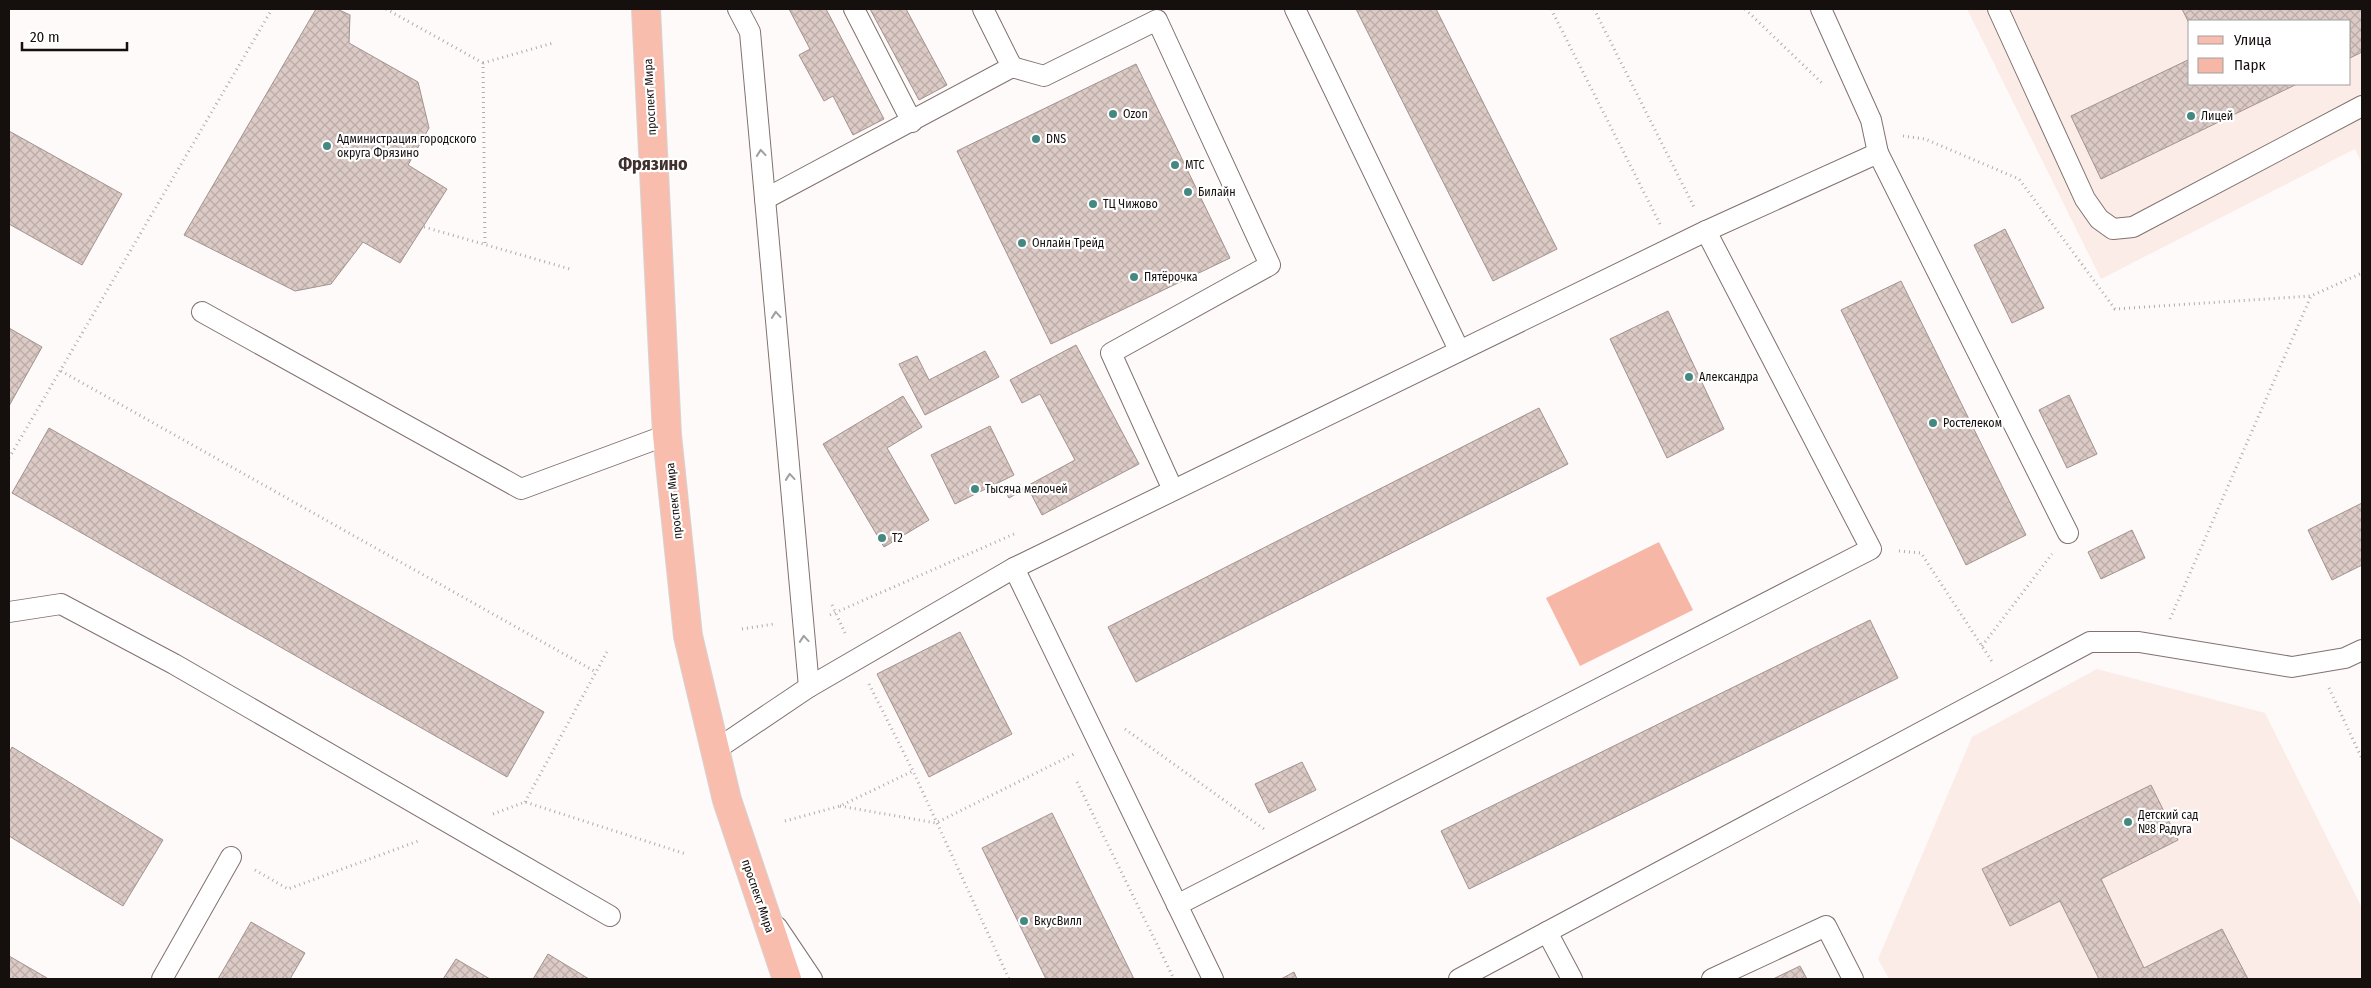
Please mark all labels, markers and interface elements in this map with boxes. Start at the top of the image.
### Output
scale bar [22,20,128,52]
legend [2188,20,2351,85]
text: 20 m [30,28,60,46]
text: Улица [2233,31,2272,49]
text: Парк [2234,56,2265,74]
street label: проспект Мира [641,58,659,136]
place label: Ozon [1123,107,1148,121]
marker: Ozon [1107,108,1119,120]
place label: Лицей [2201,109,2233,123]
marker: Лицей [2185,110,2197,122]
place label: Администрация городского округа Фрязино [337,132,477,160]
place label: DNS [1046,132,1066,146]
marker: DNS [1030,133,1042,145]
marker: Администрация городского округа Фрязино [321,140,333,152]
one-way arrow [756,149,767,157]
district label: Фрязино [618,153,688,175]
place label: МТС [1185,158,1205,172]
marker: МТС [1169,159,1181,171]
place label: Билайн [1198,185,1236,199]
marker: Билайн [1182,186,1194,198]
place label: ТЦ Чижово [1103,197,1158,211]
marker: ТЦ Чижово [1087,198,1099,210]
place label: Онлайн Трейд [1032,236,1104,250]
marker: Онлайн Трейд [1016,237,1028,249]
place label: Пятёрочка [1144,270,1198,284]
marker: Пятёрочка [1128,271,1140,283]
one-way arrow [770,311,781,319]
place label: Александра [1699,370,1759,384]
marker: Александра [1683,371,1695,383]
place label: Ростелеком [1943,416,2002,430]
marker: Ростелеком [1927,417,1939,429]
street label: проспект Мира [663,462,685,540]
one-way arrow [785,472,796,480]
place label: Тысяча мелочей [985,482,1068,496]
marker: Тысяча мелочей [969,483,981,495]
place label: T2 [892,531,903,545]
marker: T2 [876,532,888,544]
one-way arrow [799,634,810,642]
place label: Детский сад №8 Радуга [2137,808,2198,836]
marker: Детский сад №8 Радуга [2122,816,2134,828]
street label: проспект Мира [739,857,777,935]
place label: ВкусВилл [1034,914,1082,928]
marker: ВкусВилл [1018,915,1030,927]

